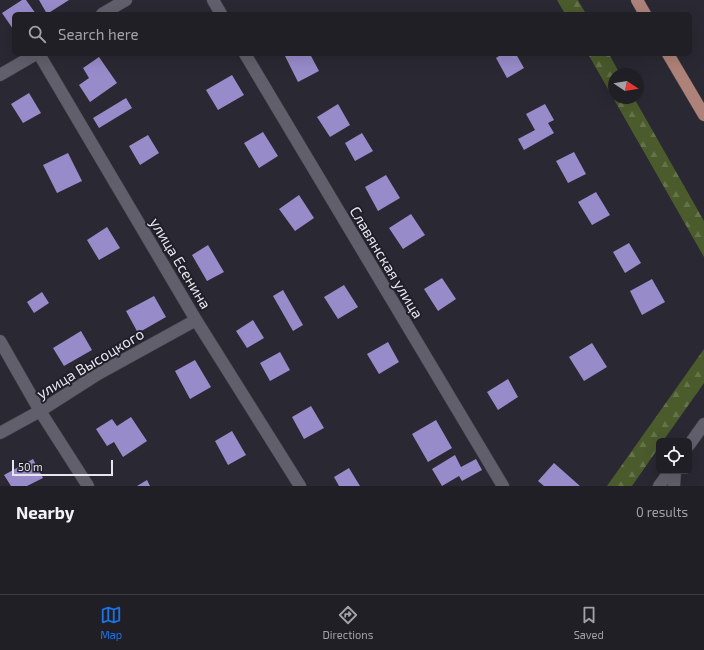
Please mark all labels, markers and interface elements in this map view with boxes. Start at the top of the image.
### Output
search box [12,12,692,56]
icon: search [26,23,48,45]
text: Search here [58,25,139,43]
north arrow [608,68,644,104]
street label: Славянская улица [346,203,428,322]
street label: улица Есенина [146,214,215,312]
street label: улица Высоцкого [33,324,147,403]
map controls [656,438,692,474]
button: locate [656,438,692,474]
scale bar [12,458,113,477]
text: 50 m [18,460,43,473]
text: Nearby [16,502,74,522]
text: 0 results [636,504,688,520]
tab: Map [100,604,122,641]
tab: Directions [323,604,373,641]
tab: Saved [574,604,604,641]

